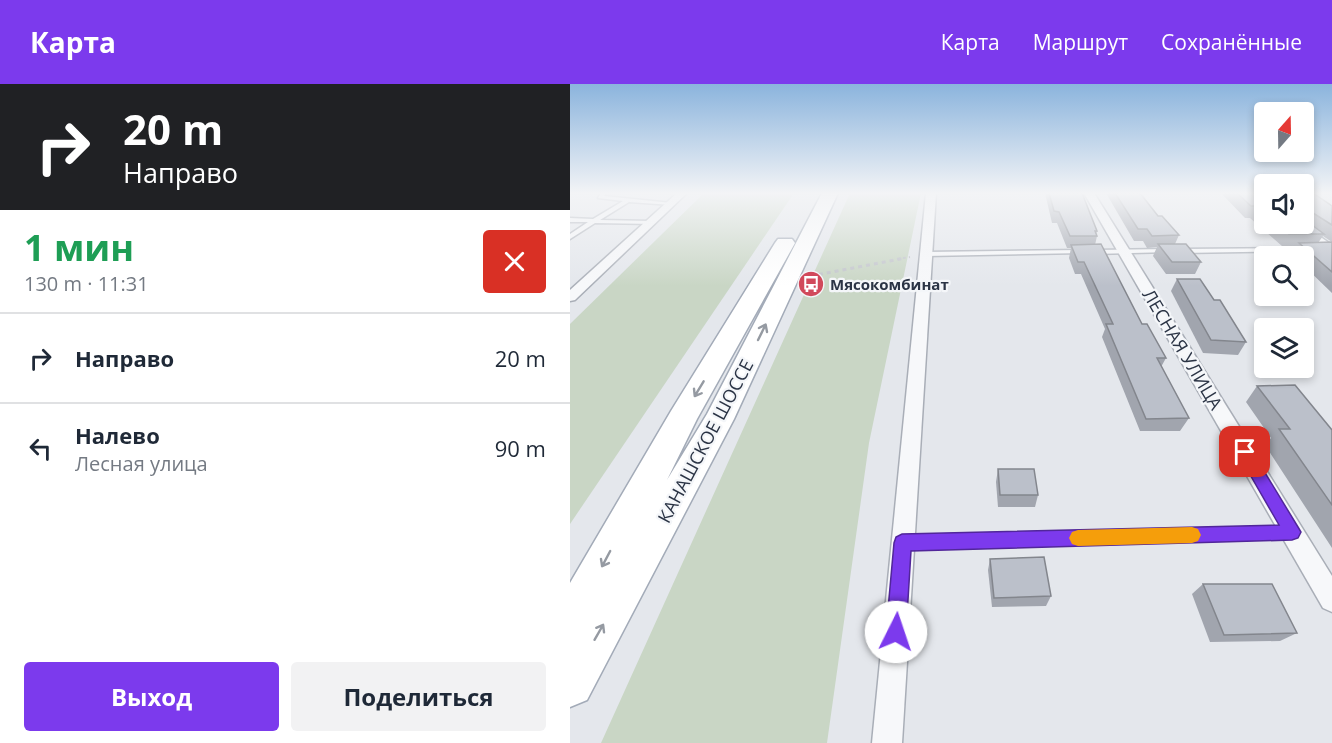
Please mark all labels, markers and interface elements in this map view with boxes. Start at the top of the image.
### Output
text: Карта [30,23,116,61]
text: Карта [941,28,1000,56]
text: Маршрут [1033,28,1128,56]
text: Сохранённые [1161,28,1302,56]
text: 20 m [123,100,223,157]
north arrow [1254,102,1314,162]
map controls [1254,102,1314,378]
icon: right [24,108,102,186]
text: Направо [123,154,238,191]
button: sound [1254,174,1314,234]
text: 1 мин [24,223,134,272]
button: close [483,230,546,293]
button: search [1254,246,1314,306]
bus stop icon: Мясокомбинат [796,269,826,299]
text: 130 m · 11:31 [24,270,149,297]
place label: Мясокомбинат [830,274,949,294]
street label: ЛЕСНАЯ УЛИЦА [1137,284,1229,414]
button: layers [1254,318,1314,378]
one-way arrow [756,323,768,341]
icon: right [24,342,57,375]
text: Направо [75,343,174,373]
text: 20 m [495,343,546,373]
street label: КАНАШСКОЕ ШОССЕ [652,355,758,527]
one-way arrow [693,380,705,397]
text: Налево [75,420,160,450]
pin [1219,426,1270,477]
icon: left [24,432,57,465]
text: 90 m [495,433,546,463]
icon: arrive [1228,435,1261,468]
text: Лесная улица [75,450,208,477]
one-way arrow [600,550,611,568]
position arrow [864,600,928,664]
one-way arrow [593,624,605,641]
button: Выход [24,662,279,731]
button: Поделиться [291,662,546,731]

